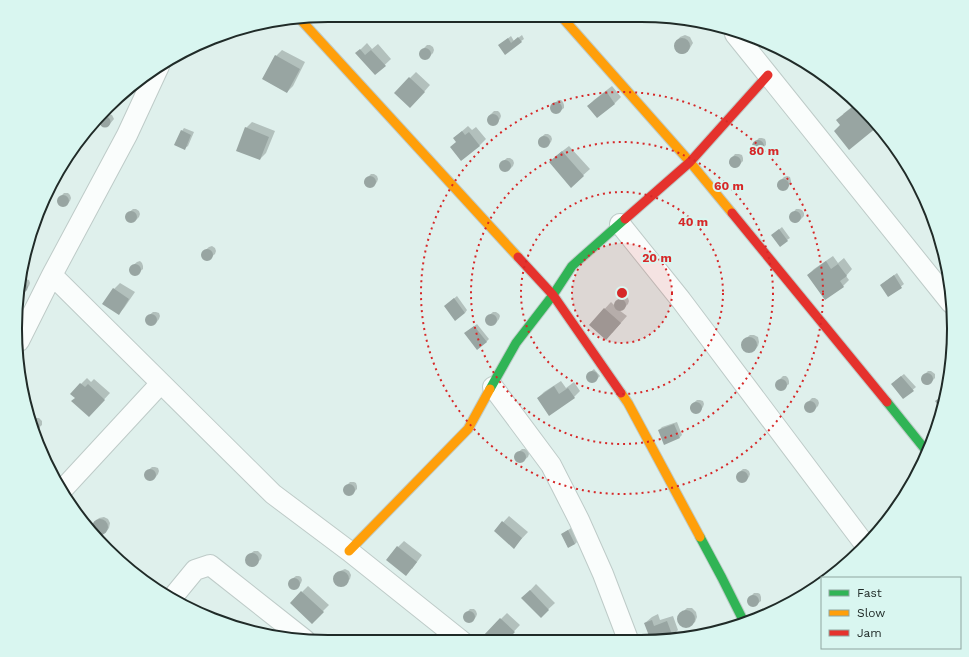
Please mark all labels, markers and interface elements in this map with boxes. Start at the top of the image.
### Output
text: 80 m [749,144,779,158]
text: 60 m [714,179,744,193]
text: 40 m [678,215,708,229]
text: 20 m [642,251,672,265]
centre of rings [615,286,629,300]
legend [821,577,961,649]
text: Fast [857,586,882,600]
text: Slow [857,606,885,620]
text: Jam [857,626,882,640]

